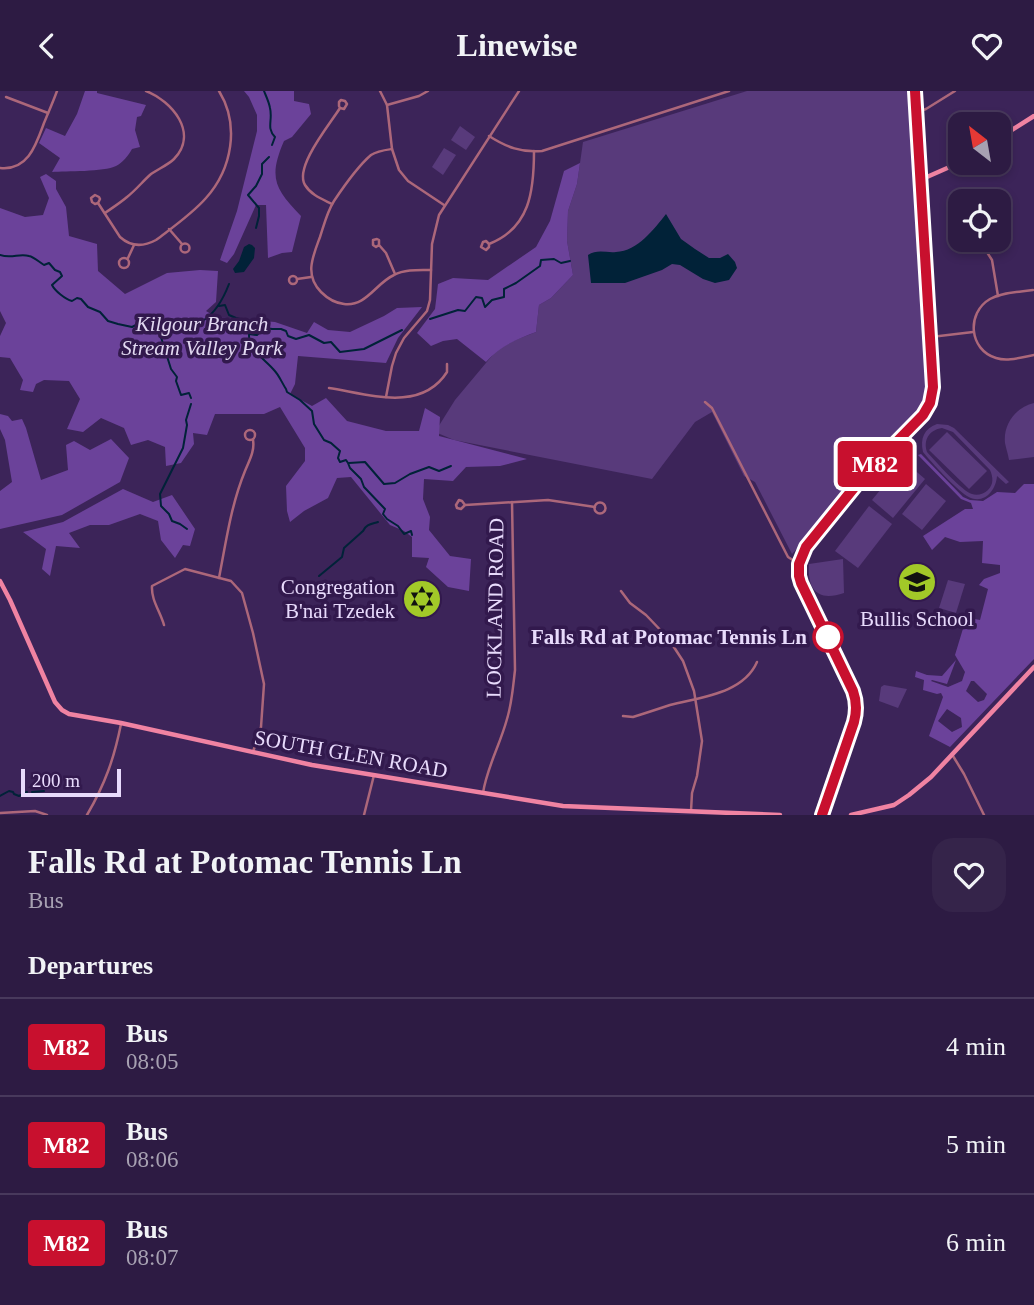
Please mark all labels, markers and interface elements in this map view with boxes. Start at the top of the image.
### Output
icon: back [28,27,66,65]
text: Linewise [457,27,577,63]
icon: heart [968,27,1006,65]
north arrow [948,112,1012,175]
map controls [948,112,1011,252]
button: locate [948,189,1011,252]
park label: Kilgour Branch Stream Valley Park [121,312,283,360]
line badge: M82 [835,441,915,487]
text: M82 [852,451,898,477]
street label: LOCKLAND ROAD [481,518,509,698]
school or university icon: Bullis School [896,561,938,603]
place label: Congregation B'nai Tzedek [281,575,395,623]
synagogue icon: Congregation B'nai Tzedek [401,578,443,620]
place label: Bullis School [860,607,974,631]
marker: Falls Rd at Potomac Tennis Ln [813,622,843,652]
place label: Falls Rd at Potomac Tennis Ln [531,625,807,649]
street label: SOUTH GLEN ROAD [252,725,450,783]
scale bar [21,766,121,798]
text: 200 m [32,770,80,791]
button: heart [932,838,1006,912]
text: Falls Rd at Potomac Tennis Ln [28,844,462,880]
text: Bus [28,888,64,913]
text: Departures [28,951,153,980]
text: Bus [126,1019,168,1048]
text: 4 min [946,1032,1006,1061]
text: M82 [43,1034,90,1060]
text: 08:05 [126,1049,178,1074]
text: Bus [126,1117,168,1146]
text: 5 min [946,1130,1006,1159]
text: M82 [43,1132,90,1158]
text: 08:06 [126,1147,178,1172]
text: Bus [126,1215,168,1244]
text: 6 min [946,1228,1006,1257]
text: M82 [43,1230,90,1256]
text: 08:07 [126,1245,178,1270]

